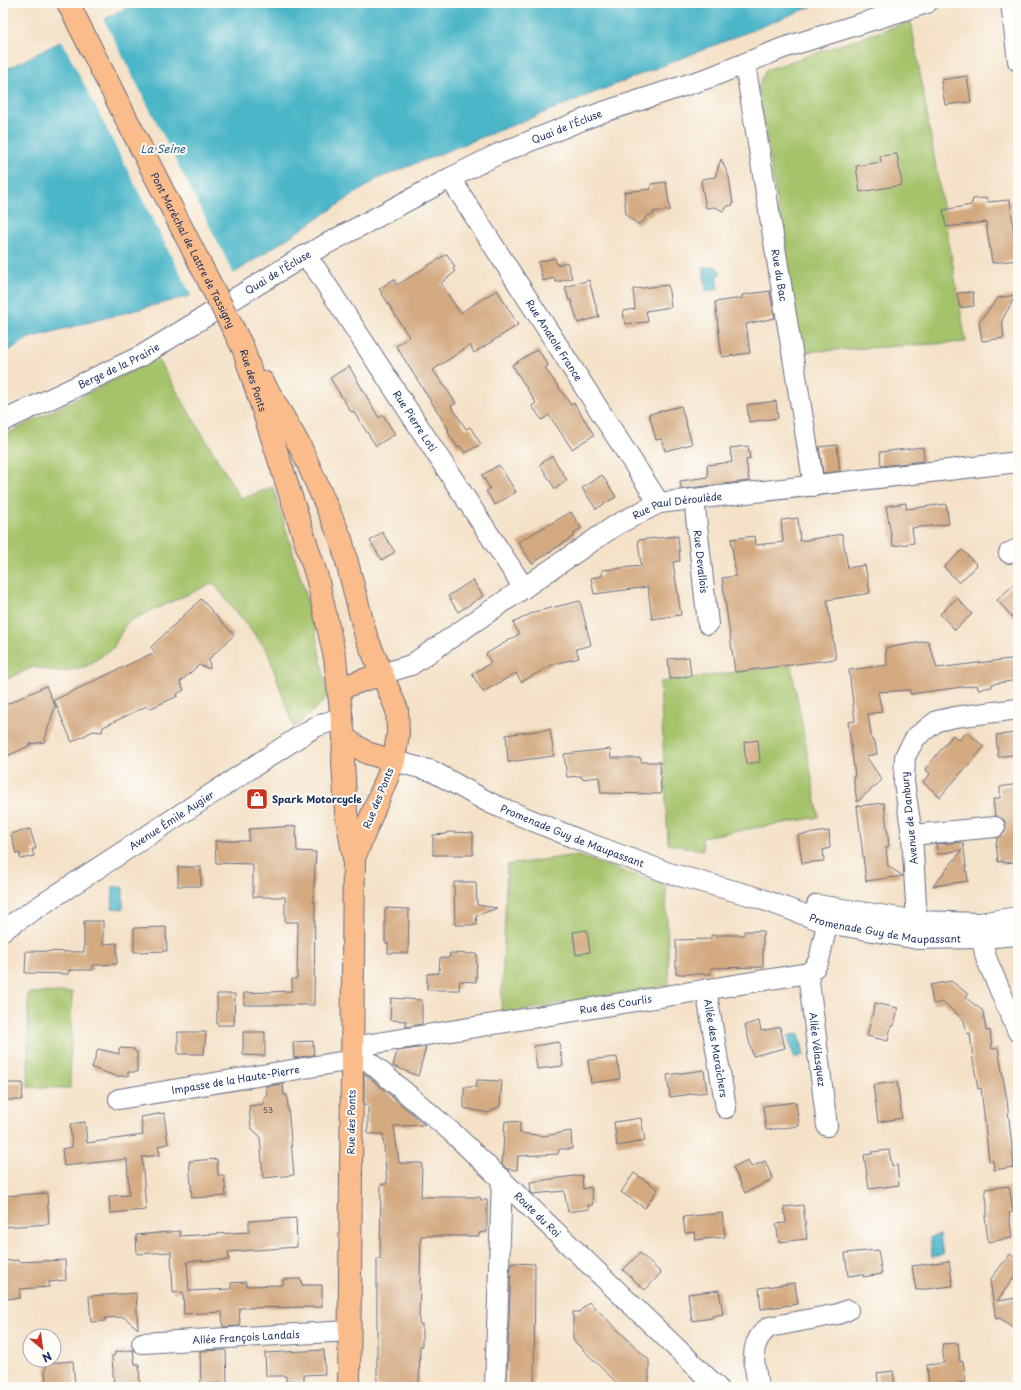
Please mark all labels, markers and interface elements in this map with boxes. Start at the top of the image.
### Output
street label: Quai de l'Écluse [529,105,605,147]
water label: La Seine [141,140,186,157]
street label: Pont Maréchal de Lattre de Tassigny [148,170,239,331]
street label: Quai de l'Écluse [242,246,314,298]
street label: Rue du Bac [768,248,792,302]
street label: Rue Anatole France [523,296,587,384]
street label: Berge de la Prairie [75,339,162,392]
street label: Rue des Ponts [237,347,271,414]
street label: Rue Pierre Loti [390,387,441,454]
street label: Rue Paul Déroulède [629,488,723,522]
street label: Rue Devallois [691,529,713,594]
street label: Rue des Ponts [358,765,397,831]
street label: Avenue de Danbury [896,771,921,865]
street label: Avenue Émile Augier [126,786,217,853]
shop icon: Spark Motorcycle [244,786,270,812]
place label: Spark Motorcycle [272,791,362,807]
street label: Promenade Guy de Maupassant [498,800,646,870]
street label: Promenade Guy de Maupassant [807,909,961,946]
street label: Rue des Courlis [578,990,653,1017]
street label: Allée des Maraîchers [701,998,732,1099]
street label: Allée Vélasquez [806,1011,830,1088]
street label: Impasse de la Haute-Pierre [170,1061,300,1097]
street label: Rue des Ponts [342,1089,359,1154]
house number: 53 [263,1104,273,1116]
street label: Route du Roi [511,1188,565,1240]
street label: Allée François Landais [192,1326,300,1347]
north arrow [22,1328,62,1368]
text: N [39,1348,55,1367]

